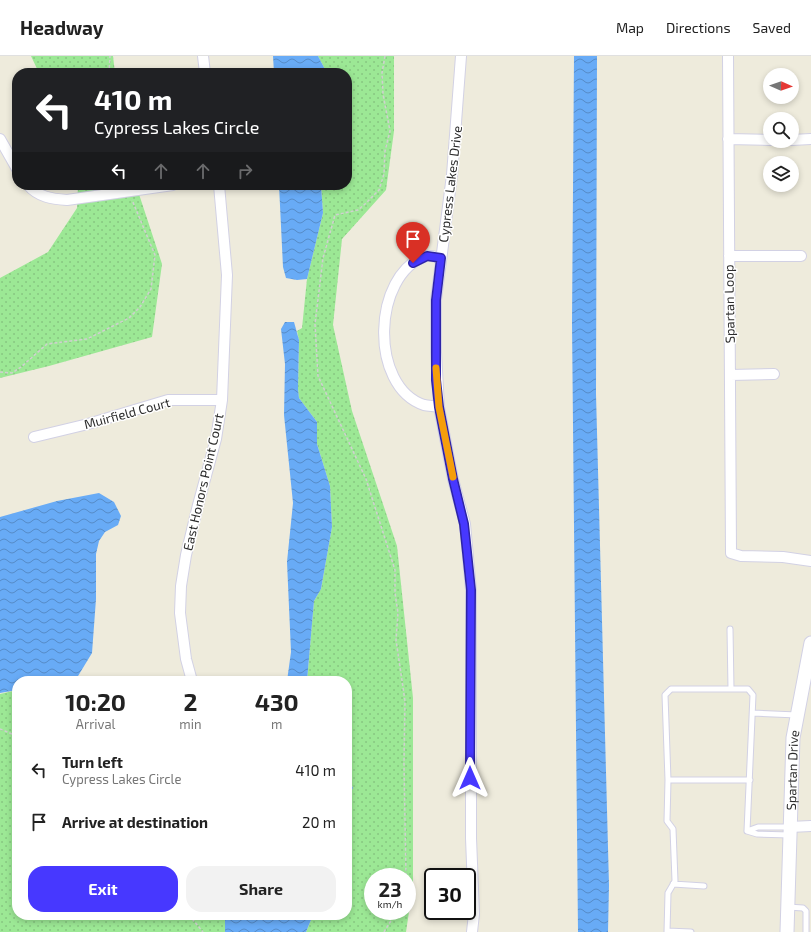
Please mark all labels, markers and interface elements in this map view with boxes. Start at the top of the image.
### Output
text: Headway [20,16,104,39]
text: Map [616,19,644,36]
text: Directions [666,19,731,36]
text: Saved [753,19,791,36]
north arrow [763,68,799,104]
map controls [763,68,799,192]
text: 410 m [94,82,172,116]
icon: left [28,84,80,136]
button: search [763,112,799,148]
text: Cypress Lakes Circle [94,116,259,138]
street label: Cypress Lakes Drive [435,125,465,243]
button: layers [763,156,799,192]
icon: left [108,160,130,182]
icon: ahead [150,160,172,182]
icon: ahead [192,160,214,182]
icon: right [234,160,256,182]
pin [396,222,430,263]
icon: arrive [402,228,424,250]
street label: Spartan Loop [720,265,738,343]
street label: Muirfield Court [82,394,172,432]
street label: East Honors Point Court [179,412,227,552]
text: 10:20 [65,687,126,716]
text: 2 [183,687,197,716]
text: 430 [255,687,299,716]
text: Arrival [76,716,115,732]
text: min [179,716,201,732]
text: m [271,716,282,732]
street label: Spartan Drive [783,728,802,811]
text: Turn left [62,753,123,771]
position arrow [449,757,491,799]
icon: left [28,759,50,781]
text: 410 m [295,761,336,779]
text: Cypress Lakes Circle [62,771,181,787]
icon: arrive [28,811,50,833]
text: Arrive at destination [62,813,208,831]
text: 20 m [302,813,336,831]
button: Exit [28,866,178,912]
button: Share [186,866,336,912]
speed limit sign: 30 [424,868,476,920]
text: 23 [379,877,401,901]
text: km/h [378,898,402,910]

